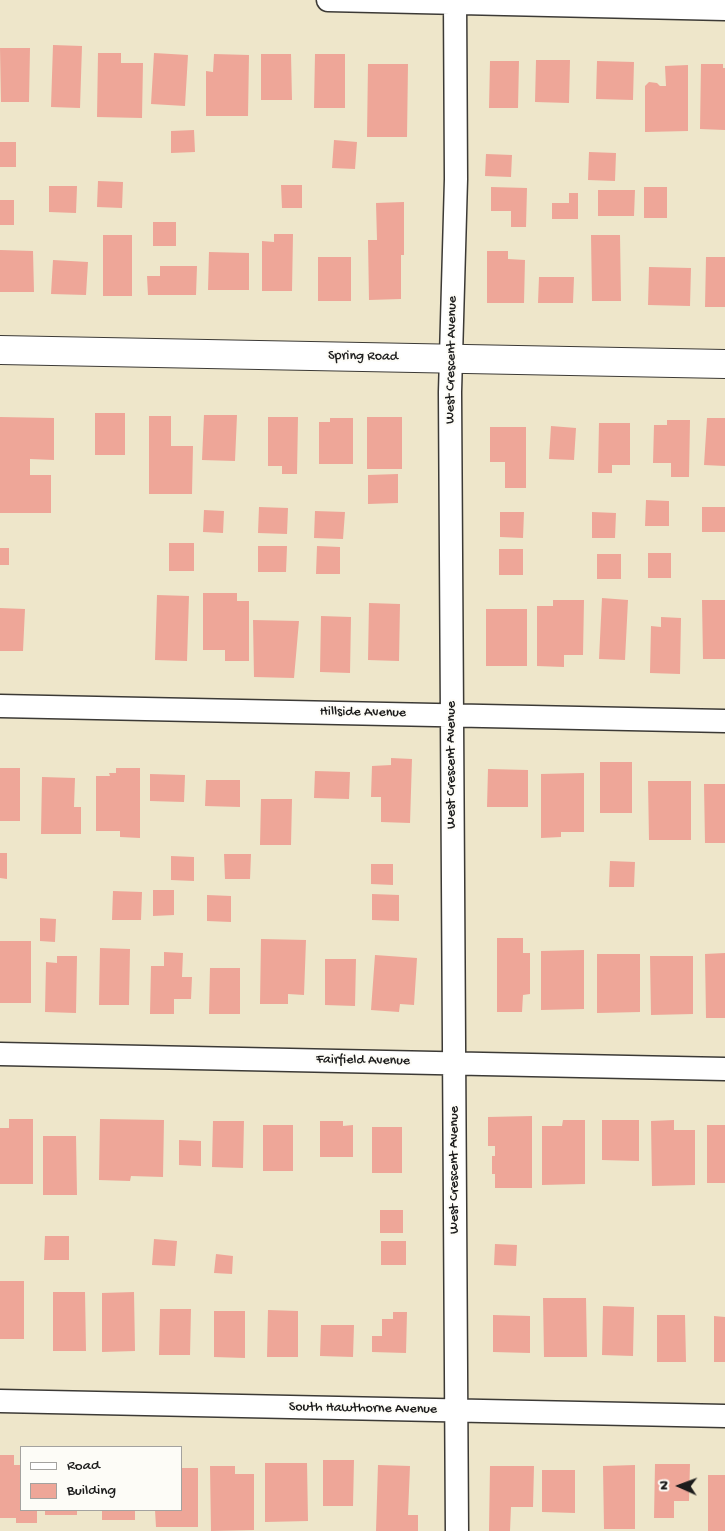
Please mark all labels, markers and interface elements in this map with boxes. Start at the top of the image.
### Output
street label: West Crescent Avenue [442,296,462,424]
street label: Spring Road [328,348,398,366]
street label: West Crescent Avenue [444,701,460,829]
street label: Hillside Avenue [320,704,406,722]
street label: Fairfield Avenue [316,1052,410,1070]
street label: West Crescent Avenue [447,1106,463,1234]
street label: South Hawthorne Avenue [289,1399,437,1419]
legend [20,1446,182,1511]
text: Road [67,1457,100,1475]
north arrow [655,1461,705,1511]
text: N [656,1481,673,1490]
text: Building [67,1482,116,1500]

